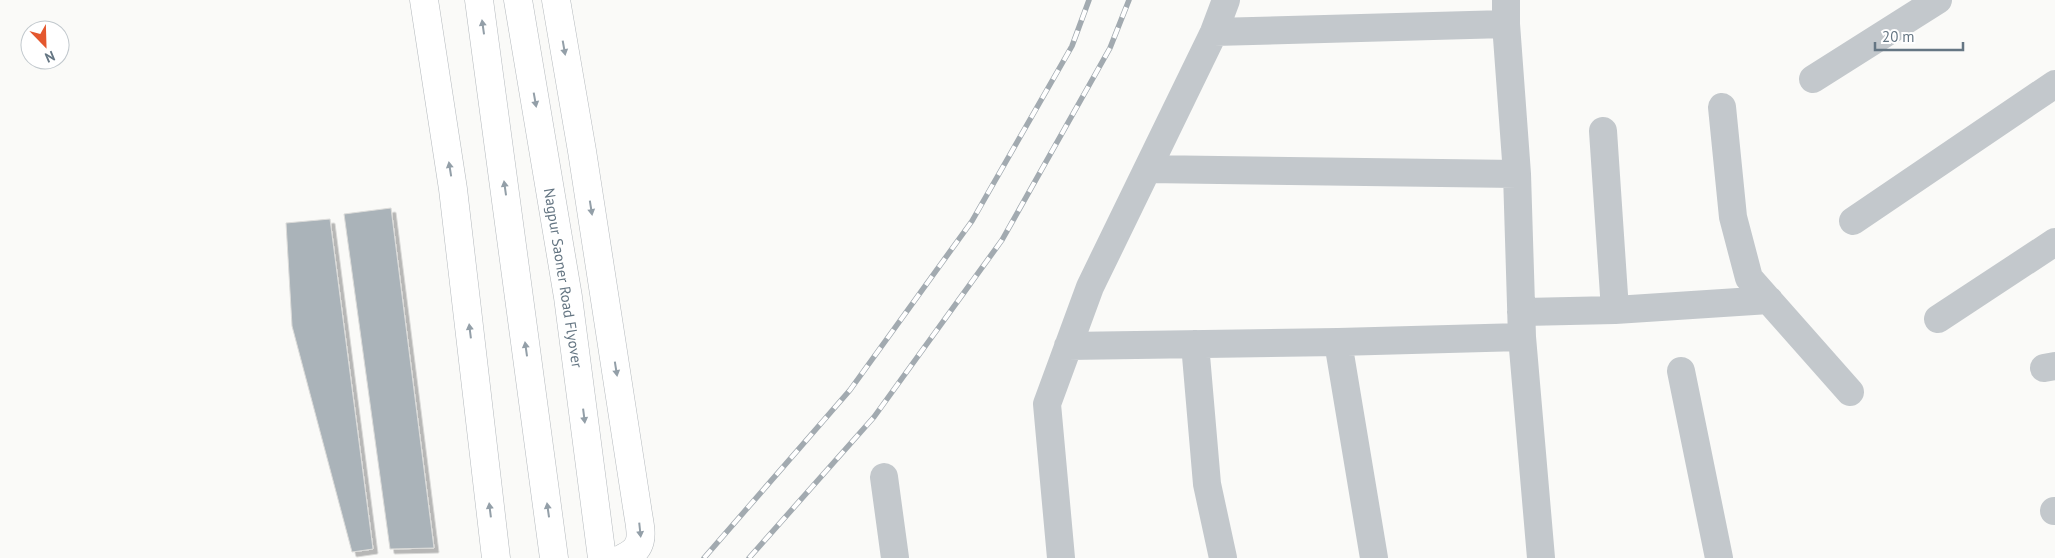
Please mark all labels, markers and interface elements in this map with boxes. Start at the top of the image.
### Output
one-way arrow [479,18,487,34]
north arrow [20,20,70,70]
scale bar [1875,20,1962,52]
text: 20 m [1882,27,1915,46]
one-way arrow [560,40,568,56]
text: N [42,47,58,67]
one-way arrow [531,92,539,108]
one-way arrow [446,161,454,177]
one-way arrow [500,179,508,195]
street label: Nagpur Saoner Road Flyover [540,187,587,369]
one-way arrow [587,201,595,217]
one-way arrow [466,322,474,338]
one-way arrow [522,340,530,356]
one-way arrow [612,361,620,377]
one-way arrow [580,408,588,424]
one-way arrow [486,501,494,517]
one-way arrow [544,501,552,517]
one-way arrow [636,522,644,538]

